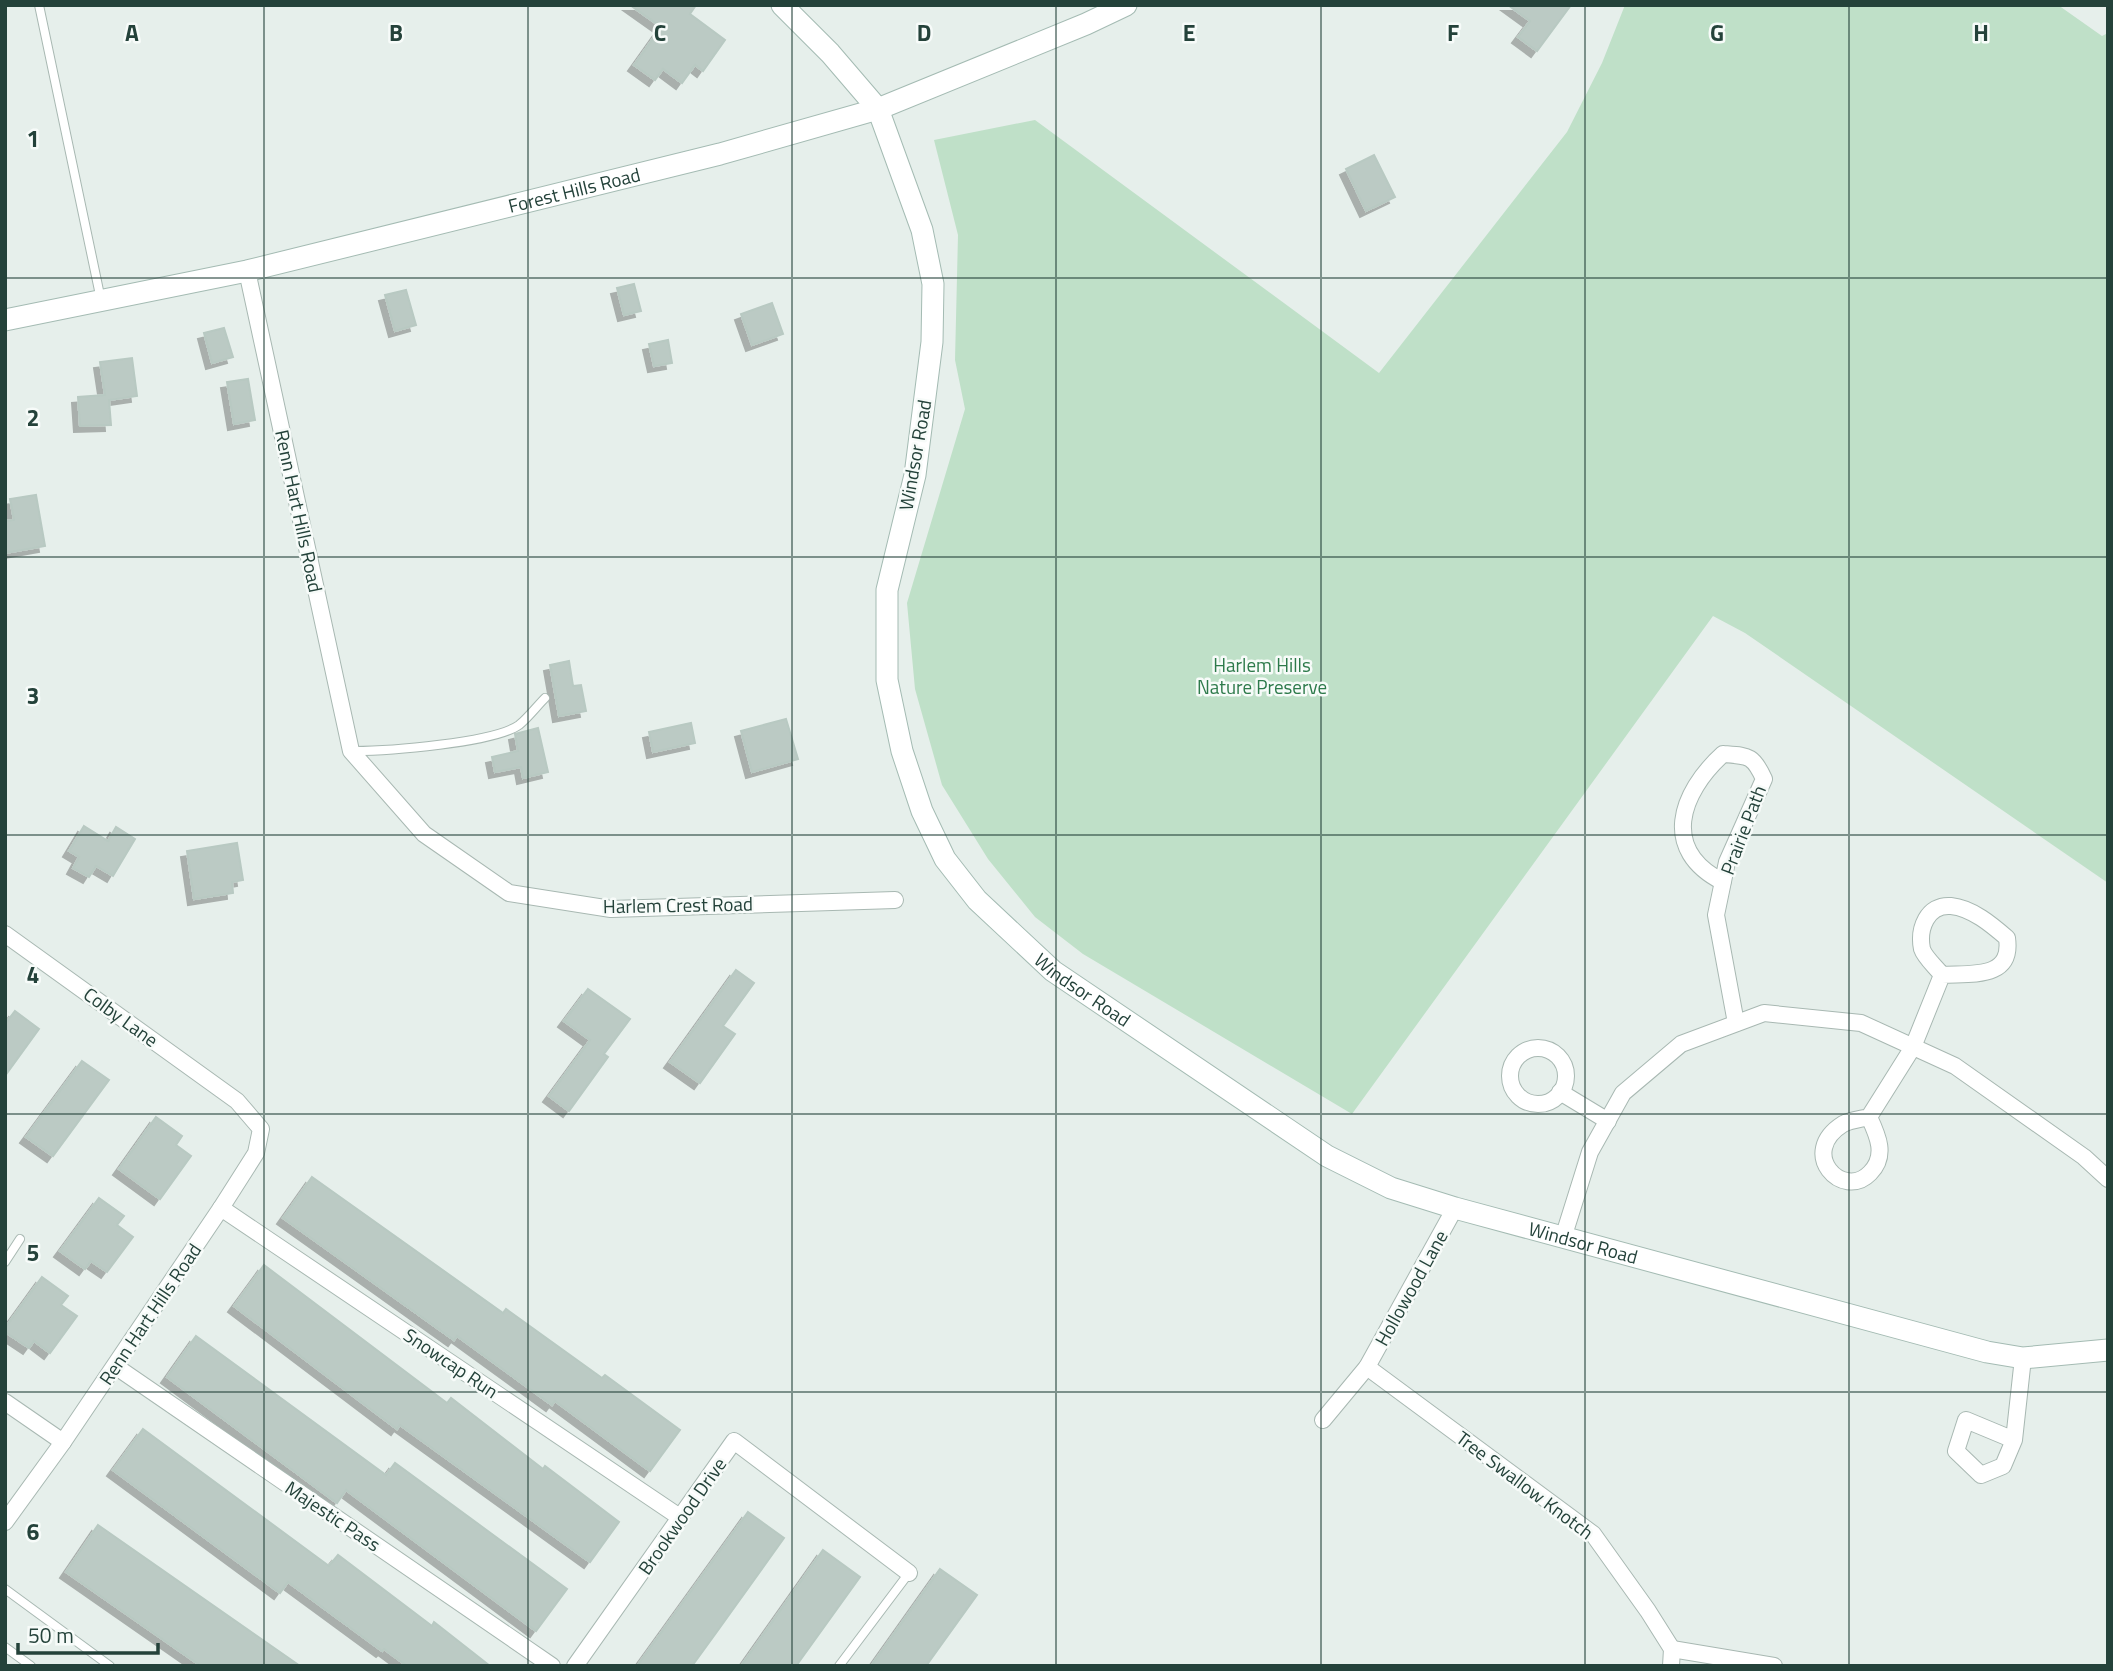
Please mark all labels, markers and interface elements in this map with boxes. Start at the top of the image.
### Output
text: A [125,15,139,50]
text: B [389,15,403,50]
text: C [654,15,666,50]
text: D [917,15,931,50]
text: E [1183,15,1195,50]
text: F [1447,15,1459,50]
text: G [1710,15,1724,50]
text: H [1973,15,1989,50]
text: 1 [27,121,39,156]
street label: Forest Hills Road [505,159,643,220]
street label: Windsor Road [891,397,939,513]
text: 2 [27,400,39,435]
street label: Renn Hart Hills Road [268,427,331,595]
park label: Harlem Hills Nature Preserve [1197,650,1327,701]
text: 3 [27,678,39,713]
street label: Prairie Path [1712,781,1773,879]
street label: Harlem Crest Road [603,889,753,920]
street label: Windsor Road [1028,946,1137,1034]
text: 4 [27,957,39,992]
street label: Colby Lane [78,980,165,1054]
street label: Windsor Road [1525,1214,1641,1271]
street label: Hollowood Lane [1367,1224,1454,1351]
text: 5 [27,1235,39,1270]
street label: Renn Hart Hills Road [91,1237,208,1390]
street label: Snowcap Run [398,1320,504,1405]
street label: Tree Swallow Knotch [1450,1423,1600,1546]
street label: Brookwood Drive [630,1451,733,1580]
street label: Majestic Pass [280,1473,387,1558]
text: 6 [27,1514,40,1549]
scale bar [18,1612,158,1656]
text: 50 m [28,1619,74,1651]

